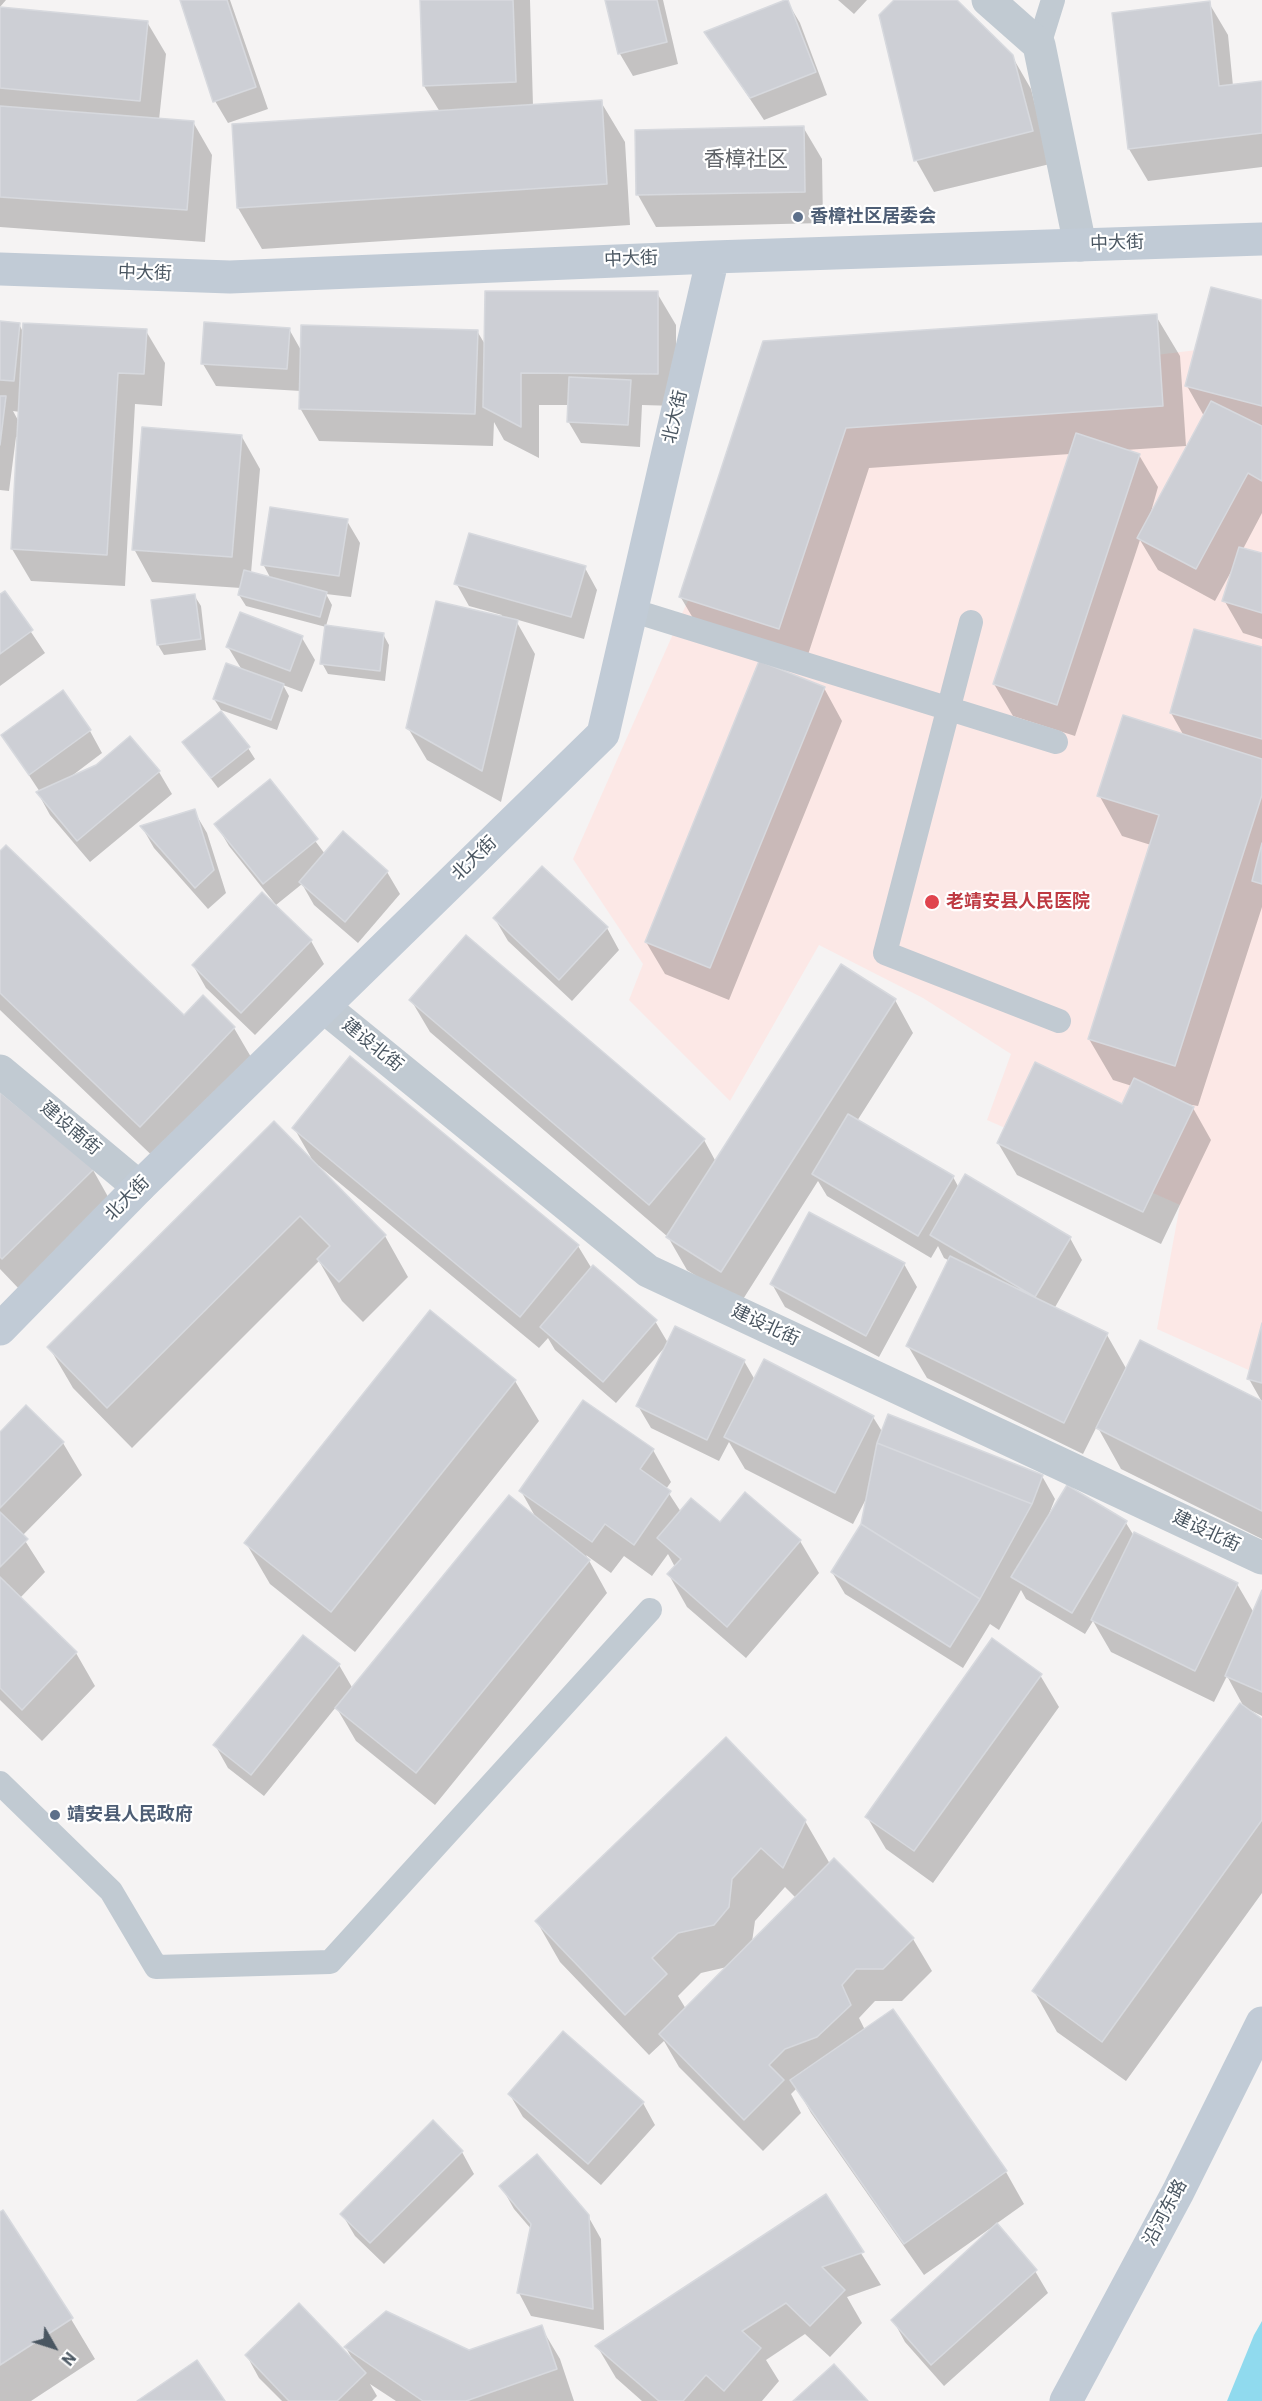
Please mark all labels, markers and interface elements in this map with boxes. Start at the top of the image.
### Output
district label: 香樟社区 [704,148,788,174]
place label: 香樟社区居委会 [810,206,936,228]
marker: 香樟社区居委会 [791,210,805,224]
street label: 中大街 [1090,232,1144,256]
street label: 中大街 [604,248,658,272]
street label: 中大街 [118,262,172,286]
street label: 北大街 [659,388,693,446]
street label: 北大街 [448,832,502,886]
place label: 老靖安县人民医院 [946,891,1090,913]
marker: 老靖安县人民医院 [923,893,941,911]
street label: 建设北街 [337,1015,407,1077]
street label: 建设南街 [35,1098,105,1160]
street label: 北大街 [101,1172,155,1226]
street label: 建设北街 [728,1301,802,1351]
street label: 建设北街 [1169,1507,1243,1557]
place label: 靖安县人民政府 [67,1804,193,1826]
marker: 靖安县人民政府 [48,1808,62,1822]
street label: 沿河东路 [1140,2176,1192,2250]
north arrow [24,2317,84,2377]
text: N [57,2348,79,2369]

